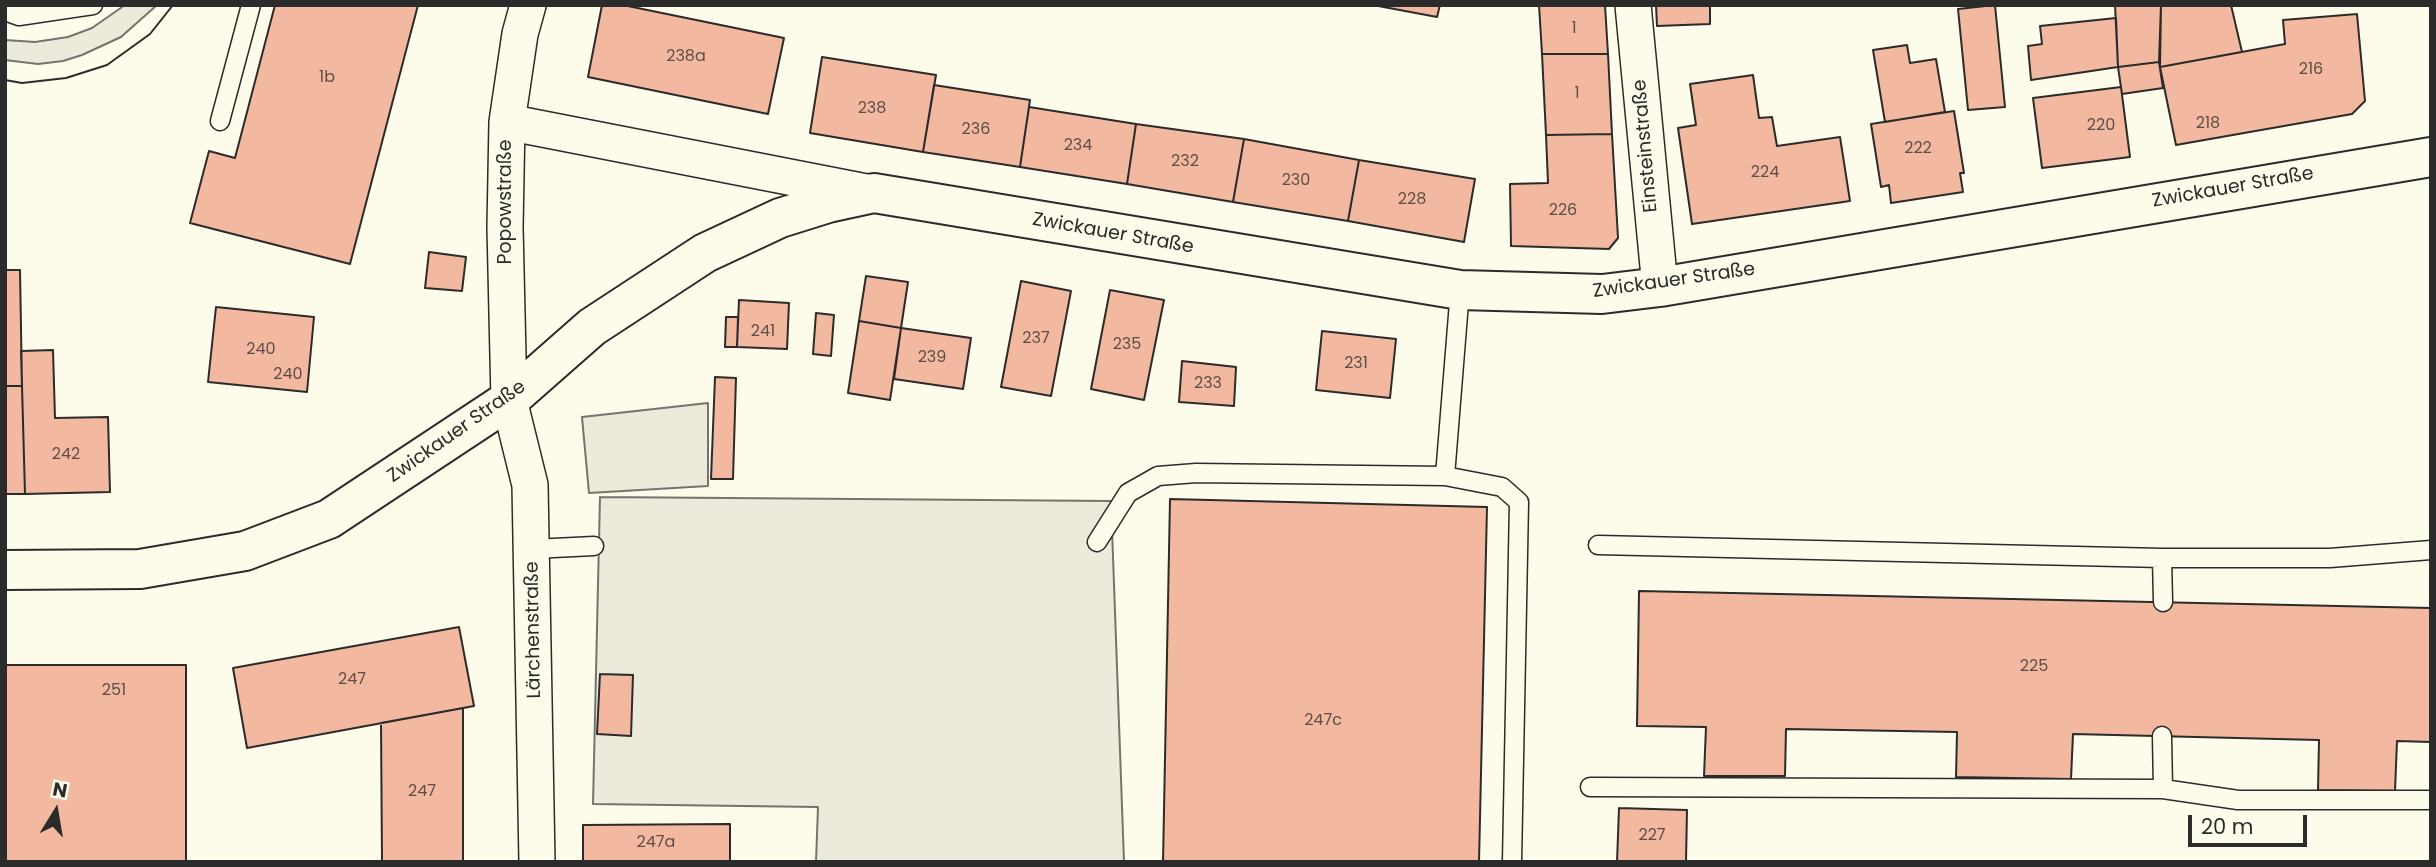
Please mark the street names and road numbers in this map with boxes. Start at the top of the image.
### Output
street label: Einsteinstraße [1629,79,1663,213]
street label: Popowstraße [495,139,517,265]
street label: Zwickauer Straße [2151,163,2315,213]
street label: Zwickauer Straße [1031,209,1195,259]
street label: Zwickauer Straße [1591,258,1757,304]
street label: Zwickauer Straße [383,376,531,488]
street label: Lärchenstraße [521,561,547,699]

